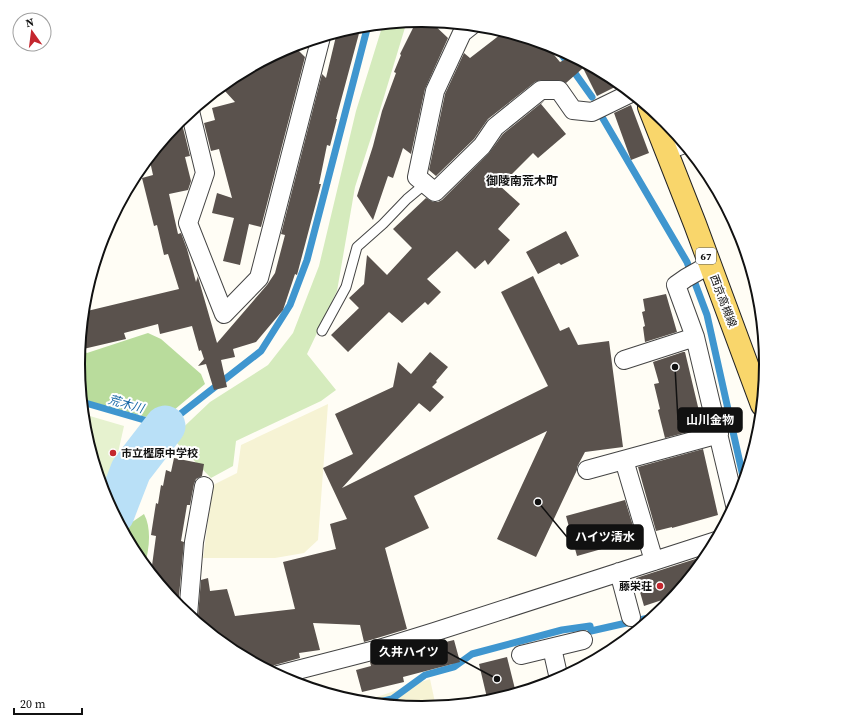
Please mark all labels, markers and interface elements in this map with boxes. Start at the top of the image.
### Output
north arrow [12,12,52,52]
text: N [24,15,35,31]
district label: 御陵南荒木町 [486,173,558,189]
road number: 67 [696,248,716,264]
street label: 西京高槻線 [706,273,740,329]
water label: 荒木川 [106,391,147,417]
callout: 山川金物 [678,408,742,432]
text: 山川金物 [686,412,734,428]
place label: 市立樫原中学校 [121,446,198,461]
marker: 市立樫原中学校 [108,448,118,458]
callout: ハイツ清水 [567,525,643,549]
text: ハイツ清水 [575,529,635,545]
place label: 藤栄荘 [619,579,652,594]
marker: 藤栄荘 [655,581,665,591]
callout: 久井ハイツ [371,640,447,664]
text: 久井ハイツ [379,644,439,660]
scale bar [14,690,82,716]
text: 20 m [20,696,46,712]

